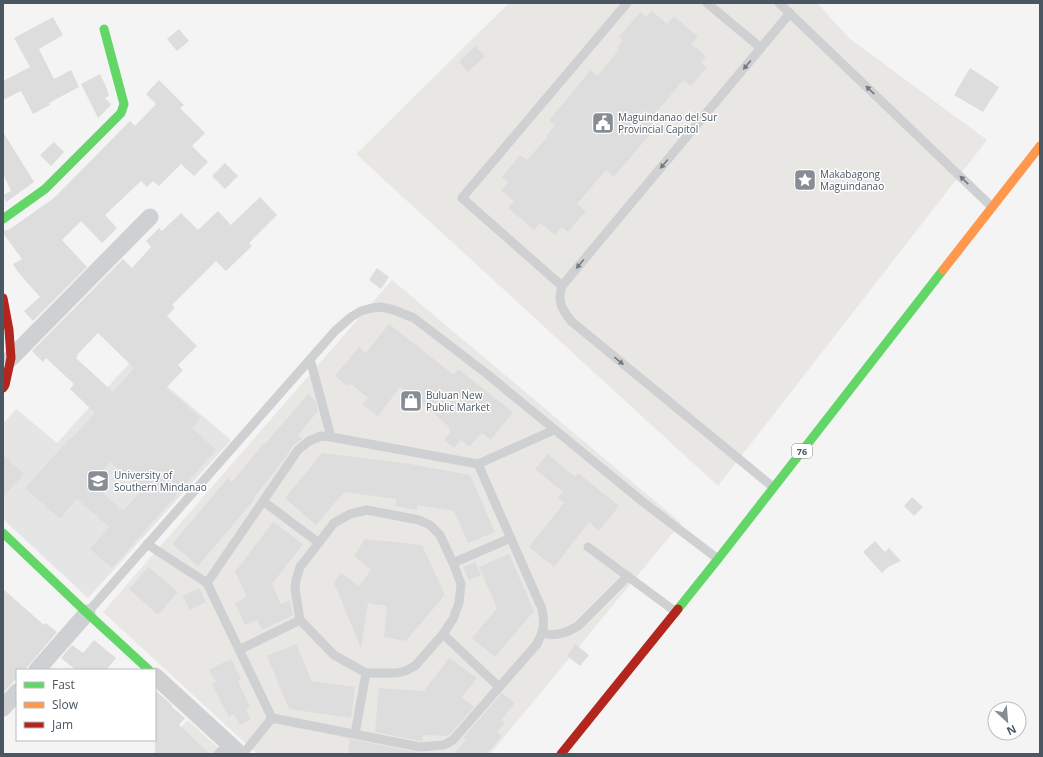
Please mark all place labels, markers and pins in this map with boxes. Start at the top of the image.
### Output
public building icon: Maguindanao del Sur Provincial Capitol [590,110,616,136]
place label: Maguindanao del Sur Provincial Capitol [618,110,717,136]
place icon: Makabagong Maguindanao [792,167,818,193]
place label: Makabagong Maguindanao [820,167,884,193]
shop icon: Buluan New Public Market [398,388,424,414]
place label: Buluan New Public Market [426,388,490,414]
school or university icon: University of Southern Mindanao [85,468,111,494]
place label: University of Southern Mindanao [114,468,207,494]

